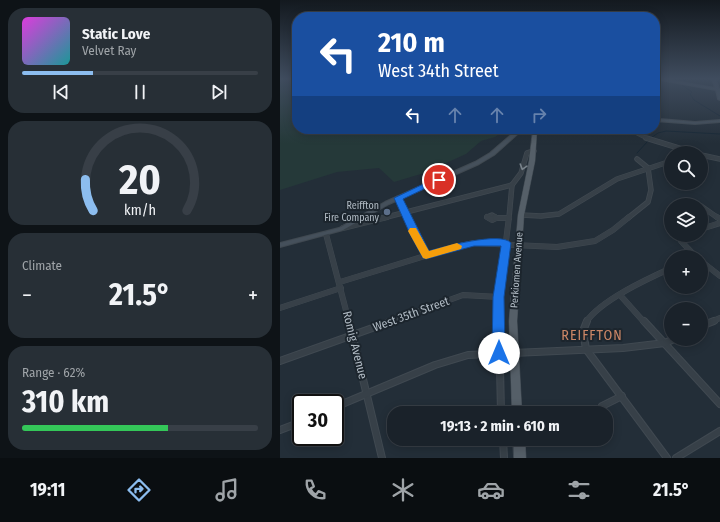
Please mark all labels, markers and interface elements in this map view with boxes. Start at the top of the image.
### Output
text: Static Love [82,25,150,43]
text: 210 m [378,26,445,59]
icon: left [312,28,364,80]
text: Velvet Ray [82,43,136,58]
text: West 34th Street [378,60,499,82]
icon: previous [50,81,72,103]
icon: pause [129,81,151,103]
icon: next [208,81,230,103]
icon: left [402,104,424,126]
icon: ahead [444,104,466,126]
icon: ahead [486,104,508,126]
icon: right [528,104,550,126]
map controls [664,146,708,346]
button: search [664,146,708,190]
text: 20 [118,155,161,205]
pin [422,163,456,197]
one-way arrow [519,163,528,170]
icon: arrive [428,169,450,191]
button: layers [664,198,708,242]
place label: Reiffton Fire Company [324,200,380,224]
text: km/h [124,201,156,218]
marker: Reiffton Fire Company [382,207,392,217]
street label: Perkiomen Avenue [508,232,526,308]
button: + [664,250,708,294]
text: Climate [22,258,62,273]
text: 21.5° [109,277,171,313]
text: − [22,282,32,309]
text: + [248,282,258,309]
street label: West 35th Street [371,294,451,334]
button: − [664,302,708,346]
street label: Romig Avenue [340,310,370,380]
district label: REIFFTON [561,327,623,344]
position arrow [478,332,520,374]
text: Range · 62% [22,365,85,380]
text: 310 km [22,384,109,420]
speed limit sign: 30 [292,394,344,446]
text: 19:13 · 2 min · 610 m [440,417,560,435]
icon: directions [125,476,153,504]
icon: music [213,476,241,504]
icon: phone [301,476,329,504]
icon: climate [389,476,417,504]
icon: car [477,476,505,504]
icon: filters [565,476,593,504]
text: 19:11 [30,479,65,501]
text: 21.5° [653,479,690,501]

